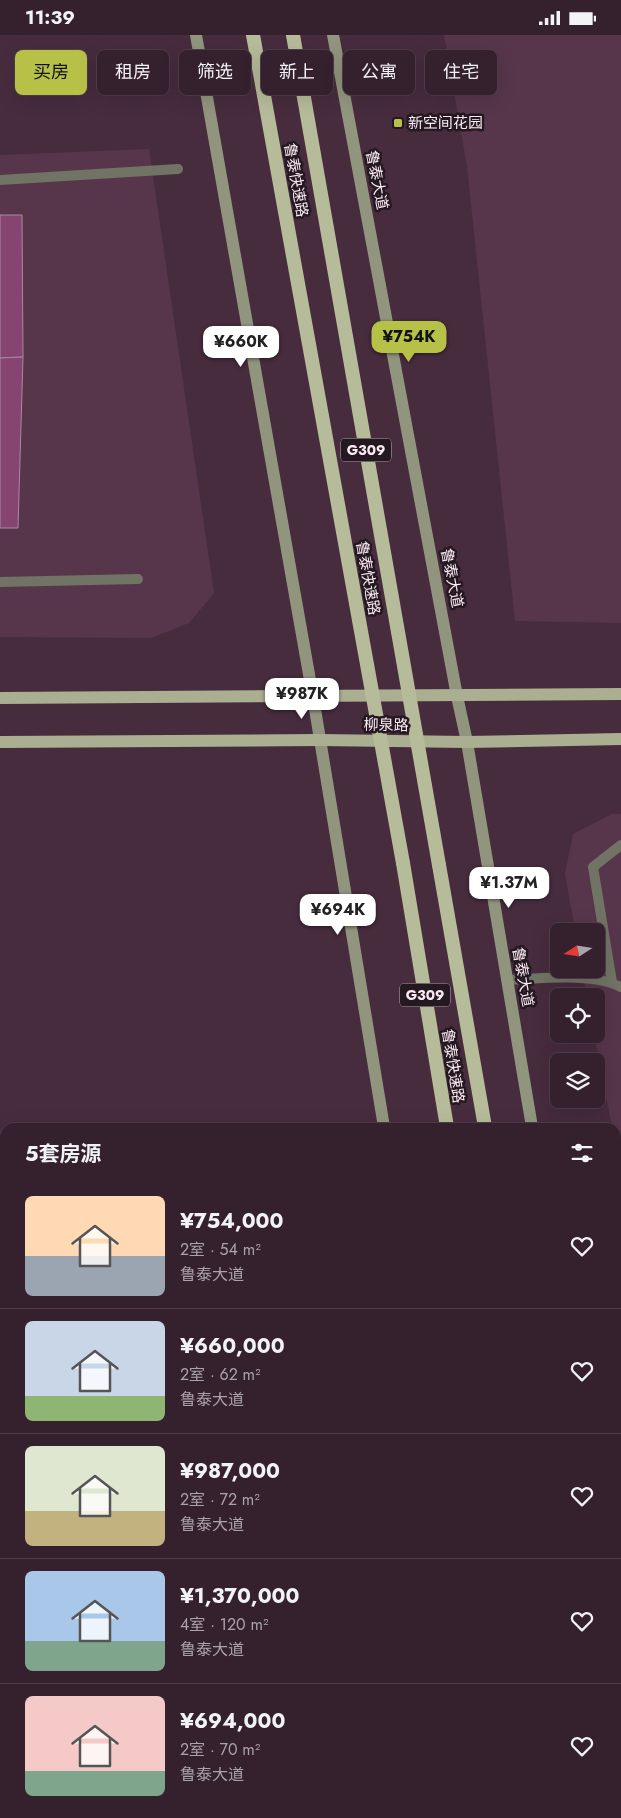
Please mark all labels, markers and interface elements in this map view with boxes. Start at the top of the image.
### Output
text: 11:39 [25,4,75,31]
chip: 买房 [15,50,87,95]
chip: 租房 [97,50,169,95]
chip: 筛选 [179,50,251,95]
chip: 新上 [261,50,333,95]
chip: 公寓 [343,50,415,95]
chip: 住宅 [425,50,497,95]
place label: 新空间花园 [408,112,483,134]
marker: 新空间花园 [392,117,404,129]
street label: 鲁泰快速路 [279,141,313,219]
street label: 鲁泰大道 [360,148,394,212]
pin: ¥754K [374,321,444,363]
pin: ¥660K [206,325,276,368]
text: ¥754K [382,325,436,348]
text: ¥660K [214,330,268,353]
road number: G309 [341,439,391,461]
street label: 鲁泰快速路 [351,539,385,617]
street label: 鲁泰大道 [435,546,469,610]
pin: ¥987K [267,677,337,720]
text: ¥987K [276,682,328,705]
street label: 柳泉路 [363,714,409,736]
pin: ¥1.37M [468,867,550,909]
text: ¥1.37M [480,871,538,894]
pin: ¥694K [303,893,373,936]
text: ¥694K [311,898,365,921]
north arrow [550,923,605,977]
map controls [550,923,605,1108]
street label: 鲁泰大道 [507,946,539,1008]
road number: G309 [400,983,450,1007]
button: locate [550,988,605,1043]
street label: 鲁泰快速路 [436,1027,470,1105]
button: layers [550,1053,605,1108]
text: 5套房源 [25,1139,102,1169]
icon: filters [568,1139,596,1167]
text: ¥754,000 [180,1206,283,1236]
icon: home [65,1216,125,1276]
icon: heart [568,1232,596,1260]
text: 2室 · 54 m² [180,1238,261,1261]
text: 鲁泰大道 [180,1263,244,1286]
text: ¥660,000 [180,1331,285,1361]
icon: home [65,1341,125,1401]
icon: heart [568,1357,596,1385]
text: 2室 · 62 m² [180,1363,261,1386]
text: 鲁泰大道 [180,1388,244,1411]
text: ¥987,000 [180,1456,280,1486]
icon: home [65,1466,125,1526]
icon: heart [568,1482,596,1510]
text: 2室 · 72 m² [180,1488,260,1511]
text: 鲁泰大道 [180,1513,244,1536]
text: ¥1,370,000 [180,1581,299,1611]
icon: home [65,1591,125,1651]
icon: heart [568,1607,596,1635]
text: 4室 · 120 m² [180,1613,268,1636]
text: 鲁泰大道 [180,1638,244,1661]
text: ¥694,000 [180,1706,285,1736]
icon: home [65,1716,125,1776]
icon: heart [568,1732,596,1760]
text: 2室 · 70 m² [180,1738,260,1761]
text: 鲁泰大道 [180,1763,244,1786]

